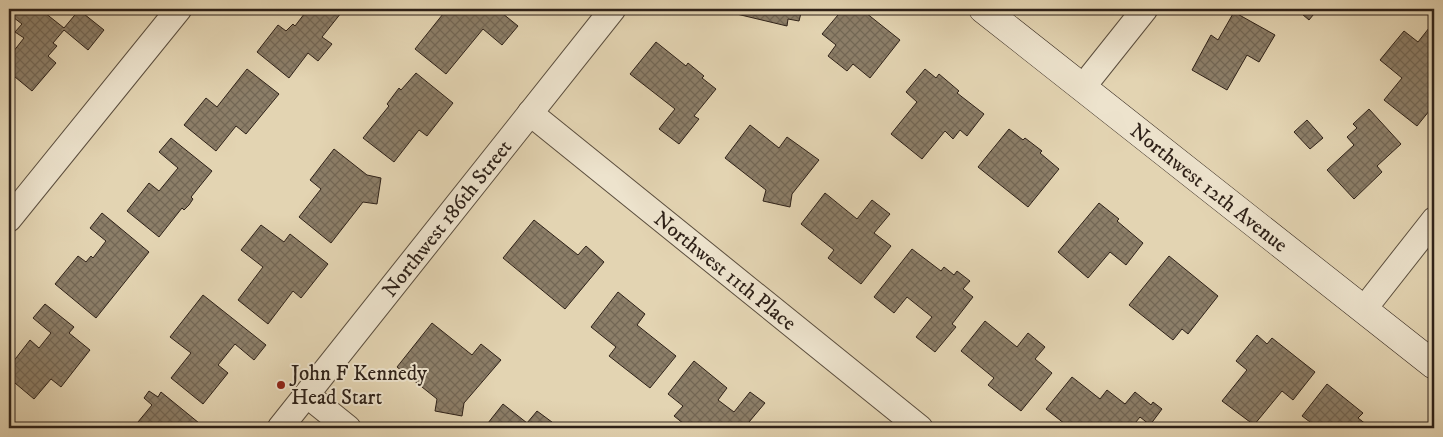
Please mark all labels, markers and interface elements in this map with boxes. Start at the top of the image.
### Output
street label: Northwest 12th Avenue [1124,118,1293,259]
street label: Northwest 186th Street [377,135,518,303]
street label: Northwest 11th Place [648,206,801,337]
place label: John F Kennedy Head Start [289,361,428,411]
marker: John F Kennedy Head Start [275,379,287,391]

